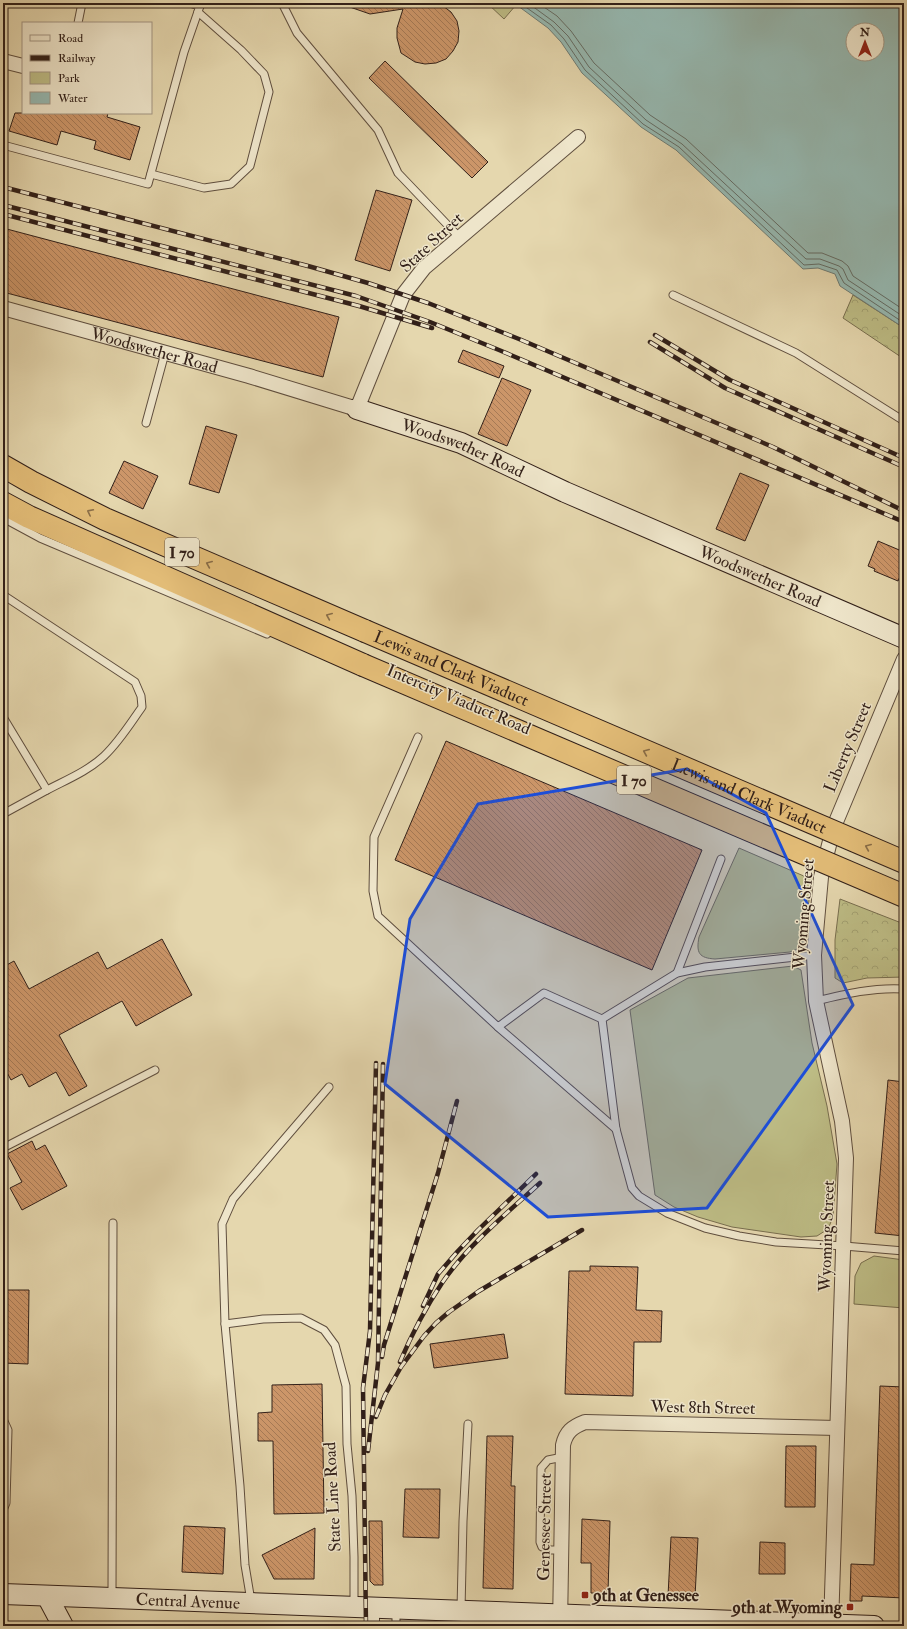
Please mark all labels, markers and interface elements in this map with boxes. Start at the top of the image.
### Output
legend [22,22,152,114]
north arrow [845,22,885,62]
text: N [859,26,871,39]
text: Road [58,31,83,46]
text: Railway [58,51,96,66]
text: Park [58,71,80,86]
text: Water [57,91,88,106]
street label: State Street [395,207,468,277]
street label: Woodswether Road [87,322,221,378]
street label: Woodswether Road [398,414,528,483]
one-way arrow [87,509,95,517]
road number: I 70 [165,538,199,566]
street label: Woodswether Road [695,541,825,612]
one-way arrow [206,561,214,569]
one-way arrow [325,612,332,620]
street label: Lewis and Clark Viaduct [371,626,532,711]
street label: Intercity Viaduct Road [383,660,535,740]
street label: Liberty Street [819,698,877,796]
one-way arrow [642,748,649,756]
street label: Lewis and Clark Viaduct [668,754,830,839]
road number: I 70 [617,766,651,794]
one-way arrow [865,844,873,852]
street label: Wyoming Street [788,857,820,972]
street label: Wyoming Street [814,1179,840,1293]
street label: West 8th Street [649,1396,756,1419]
street label: State Line Road [319,1441,346,1552]
street label: Genessee Street [533,1473,556,1581]
place label: 9th at Genessee [591,1585,700,1606]
street label: Central Avenue [135,1589,240,1614]
marker: 9th at Genessee [580,1590,590,1600]
place label: 9th at Wyoming [730,1597,843,1619]
marker: 9th at Wyoming [845,1602,855,1612]

